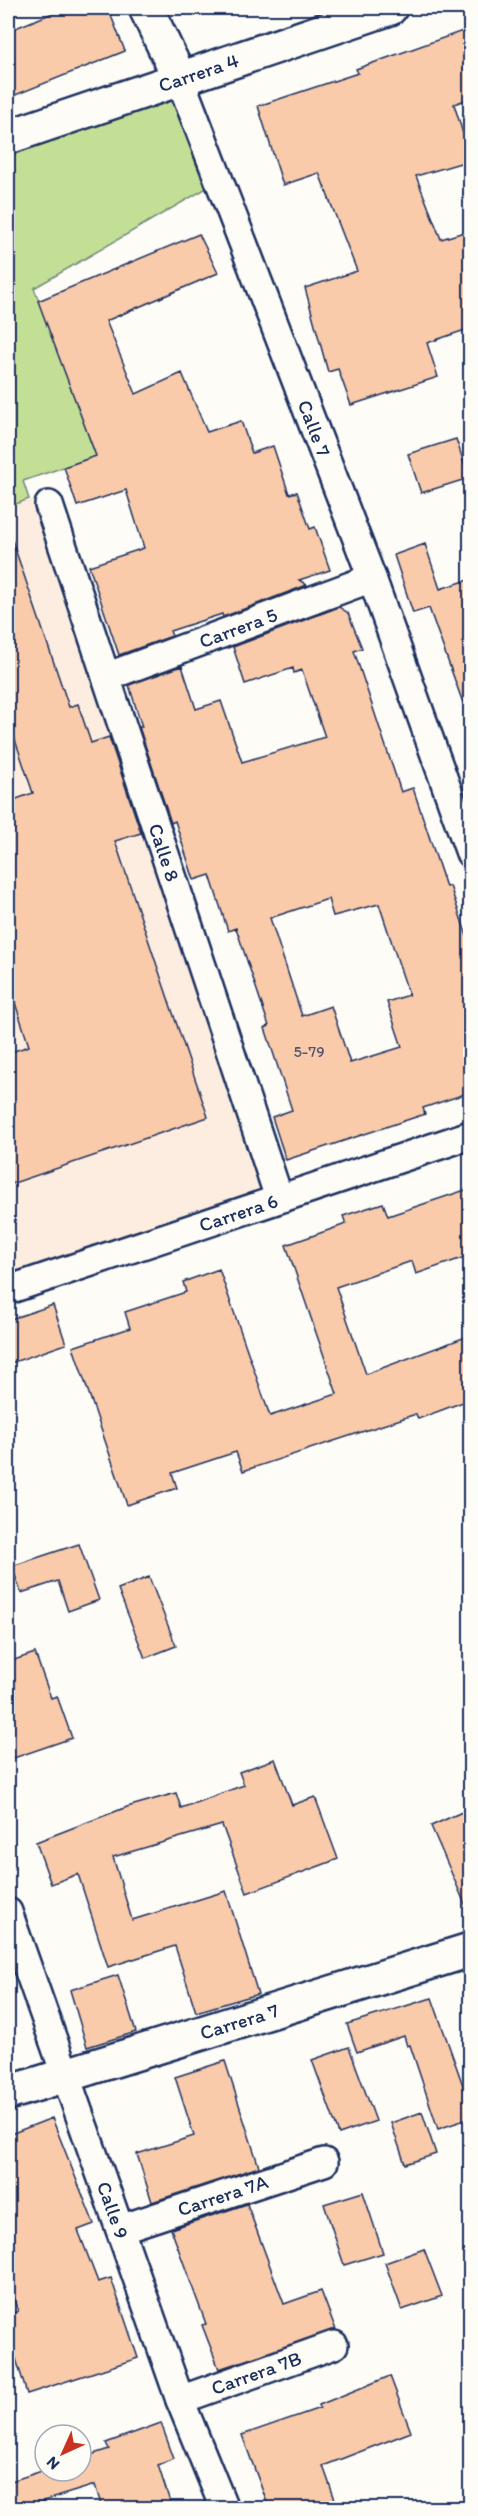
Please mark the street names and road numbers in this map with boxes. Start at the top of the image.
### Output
street label: Carrera 4 [155,48,242,97]
street label: Calle 7 [293,396,336,460]
street label: Carrera 5 [196,602,281,653]
street label: Calle 8 [144,820,185,884]
street label: Carrera 6 [196,1188,281,1237]
street label: Carrera 7 [197,1998,282,2045]
street label: Carrera 7A [174,2169,271,2221]
street label: Calle 9 [92,2178,134,2242]
street label: Carrera 7B [208,2346,305,2400]

